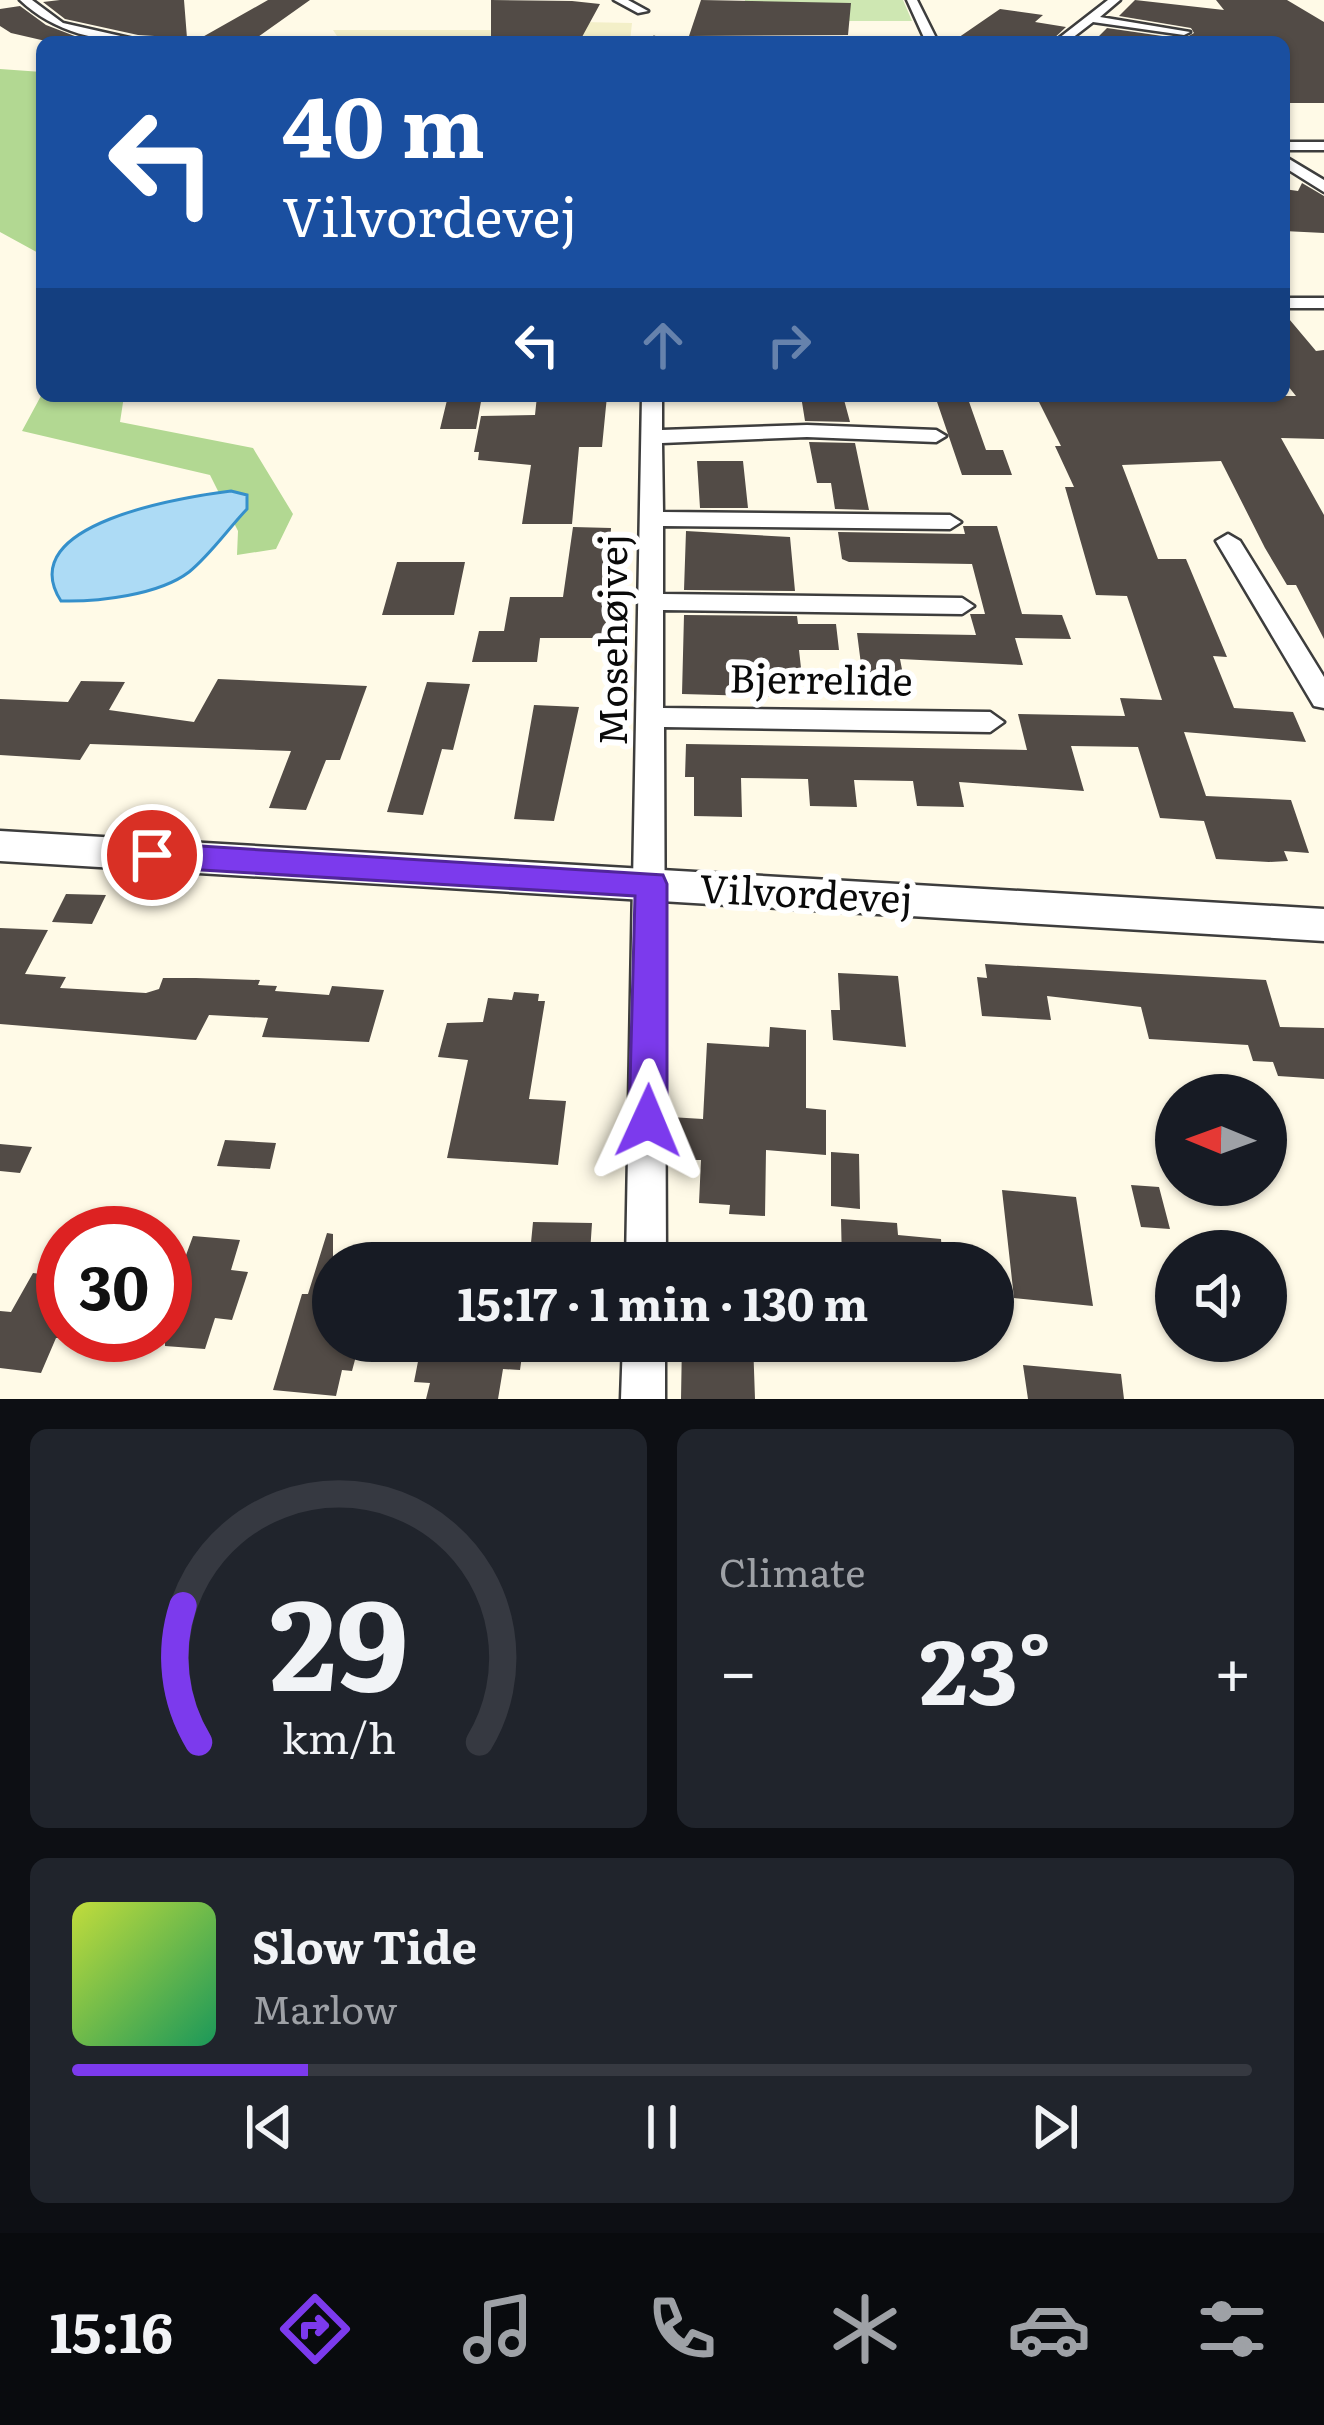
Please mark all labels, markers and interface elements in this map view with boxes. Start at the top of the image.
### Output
text: 40 m [282,59,485,184]
icon: left [84,84,240,240]
text: Vilvordevej [282,173,577,254]
icon: left [504,312,570,378]
icon: ahead [630,312,696,378]
icon: right [756,312,822,378]
street label: Mosehøjvej [581,534,639,746]
street label: Bjerrelide [729,646,913,708]
pin [101,804,203,906]
icon: arrive [119,822,185,888]
street label: Vilvordevej [698,856,914,926]
position arrow [585,1058,711,1184]
north arrow [1155,1074,1287,1206]
map controls [1155,1074,1287,1362]
speed limit sign: 30 [36,1206,192,1362]
button: sound [1155,1230,1287,1362]
text: 15:17 · 1 min · 130 m [458,1268,868,1335]
text: Climate [719,1541,865,1599]
text: 29 [269,1544,408,1729]
text: 23° [919,1599,1052,1733]
text: − [719,1618,757,1716]
text: + [1214,1618,1252,1716]
text: km/h [281,1703,396,1766]
text: Slow Tide [252,1911,477,1978]
text: Marlow [252,1978,397,2036]
icon: previous [236,2094,302,2160]
icon: pause [629,2094,695,2160]
icon: next [1022,2094,1088,2160]
icon: directions [273,2287,357,2371]
icon: music [456,2287,540,2371]
icon: phone [640,2287,724,2371]
icon: climate [823,2287,907,2371]
icon: car [1007,2287,1091,2371]
icon: filters [1190,2287,1274,2371]
text: 15:16 [50,2289,173,2370]

